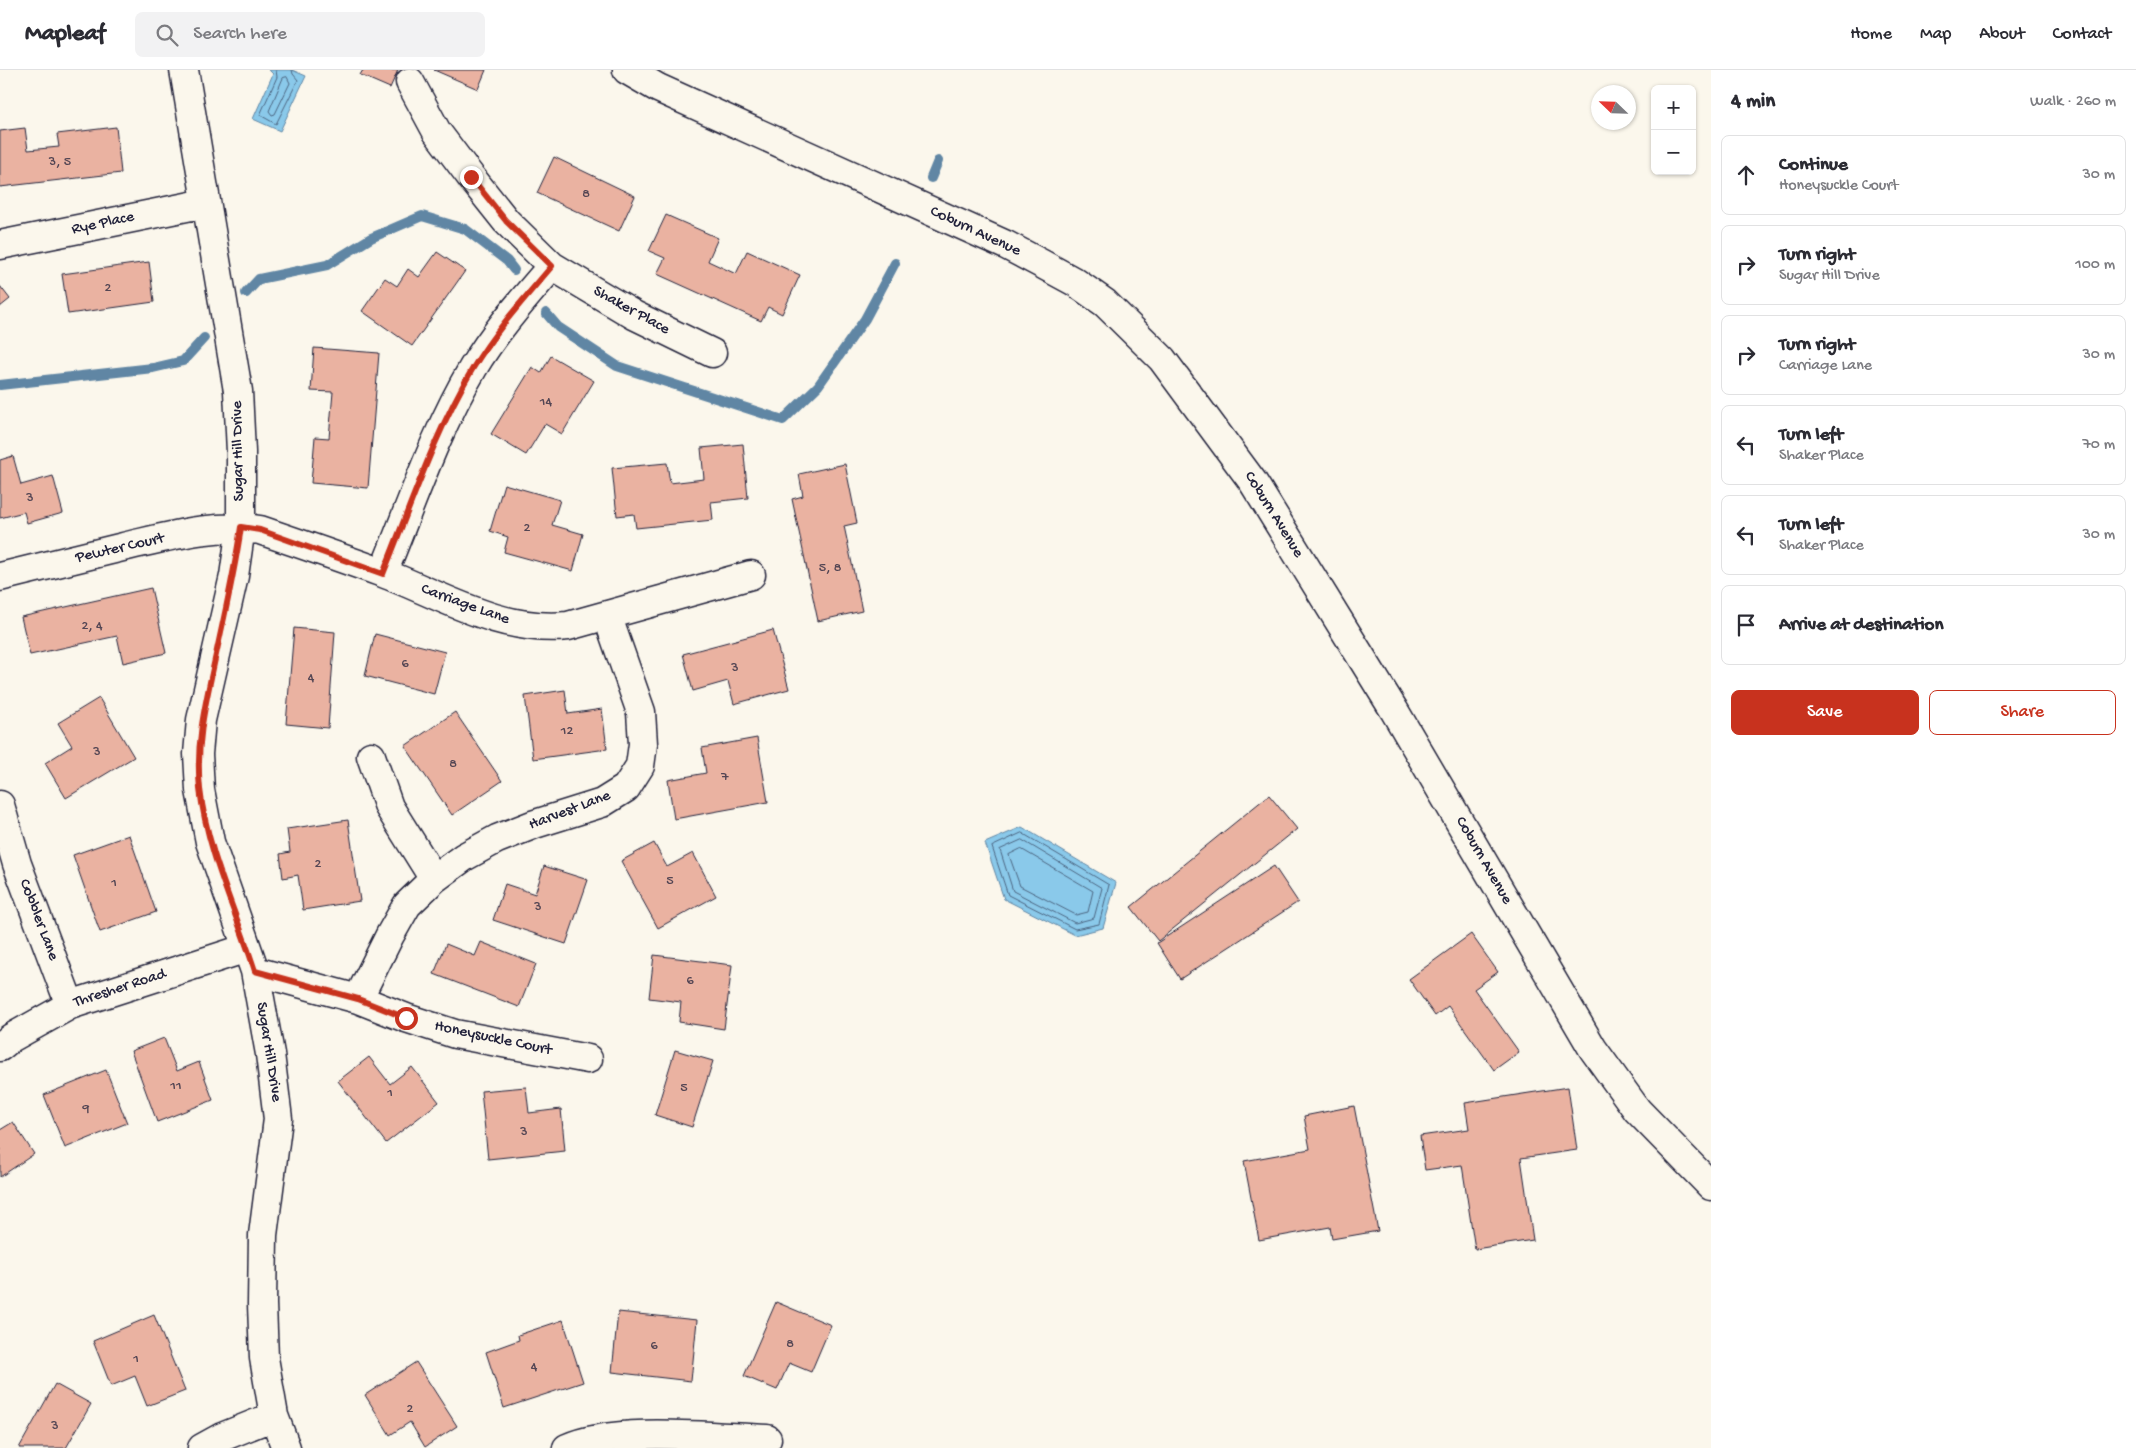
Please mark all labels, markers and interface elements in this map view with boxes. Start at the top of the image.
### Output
search box [135,12,485,57]
text: Mapleaf [25,20,105,49]
icon: search [153,21,181,49]
text: Search here [193,23,287,46]
text: Home [1850,24,1892,45]
text: Map [1920,24,1951,45]
text: About [1979,24,2025,45]
text: Contact [2053,24,2111,45]
north arrow [1591,85,1636,130]
map controls [1651,85,1696,175]
button: + [1651,85,1696,130]
text: 4 min [1731,90,1775,115]
text: Walk · 260 m [2030,93,2116,112]
button: − [1651,130,1696,175]
house number: 3, 5 [48,154,71,171]
text: Continue [1779,154,1848,177]
icon: ahead [1732,161,1760,189]
route end [460,166,483,189]
text: 30 m [2082,166,2115,185]
text: Honeysuckle Court [1779,177,1898,196]
house number: 8 [582,186,590,203]
street label: Coburn Avenue [927,203,1024,262]
street label: Rye Place [70,208,137,240]
text: Turn right [1779,244,1855,267]
icon: right [1732,251,1760,279]
text: 100 m [2075,256,2115,275]
text: Sugar Hill Drive [1779,267,1880,286]
house number: 2 [105,280,112,297]
street label: Shaker Place [589,282,673,340]
text: Turn right [1779,334,1855,357]
icon: right [1732,341,1760,369]
text: 30 m [2082,346,2115,365]
text: Carriage Lane [1779,357,1872,376]
house number: 14 [539,394,553,411]
street label: Sugar Hill Drive [229,400,249,502]
text: Turn left [1779,424,1843,447]
icon: left [1732,431,1760,459]
text: 70 m [2082,436,2115,455]
text: Shaker Place [1779,447,1864,466]
street label: Coburn Avenue [1239,468,1307,562]
house number: 3 [25,490,34,507]
text: Turn left [1779,514,1843,537]
house number: 2 [524,520,531,537]
icon: left [1732,521,1760,549]
text: 30 m [2082,526,2115,545]
street label: Pewter Court [73,529,168,569]
text: Shaker Place [1779,537,1864,556]
house number: 5, 8 [819,560,842,577]
street label: Carriage Lane [418,580,513,630]
icon: arrive [1732,611,1760,639]
text: Arrive at destination [1779,614,1943,637]
house number: 2, 4 [81,618,103,635]
house number: 6 [401,656,409,673]
house number: 3 [730,660,739,677]
house number: 4 [308,670,315,687]
button: Save [1731,690,1919,735]
button: Share [1929,690,2116,735]
house number: 12 [560,723,573,740]
house number: 3 [92,744,101,761]
house number: 8 [449,756,457,773]
house number: 7 [720,769,729,786]
street label: Harvest Lane [527,786,614,835]
street label: Coburn Avenue [1450,814,1516,909]
house number: 2 [315,856,322,873]
house number: 5 [666,873,674,890]
house number: 1 [110,875,117,892]
street label: Cobbler Lane [14,877,62,964]
house number: 3 [533,899,542,916]
street label: Thresher Road [71,965,170,1013]
house number: 6 [686,973,694,990]
street label: Sugar Hill Drive [251,1001,285,1104]
route start [395,1007,418,1030]
street label: Honeysuckle Court [433,1017,555,1061]
house number: 11 [169,1078,182,1095]
house number: 5 [680,1080,688,1097]
house number: 1 [386,1085,393,1102]
house number: 9 [81,1101,90,1118]
house number: 3 [519,1124,528,1141]
house number: 8 [786,1336,794,1353]
house number: 6 [650,1338,658,1355]
house number: 1 [132,1351,139,1368]
house number: 4 [531,1359,538,1376]
house number: 2 [407,1401,414,1418]
house number: 3 [50,1418,59,1435]

